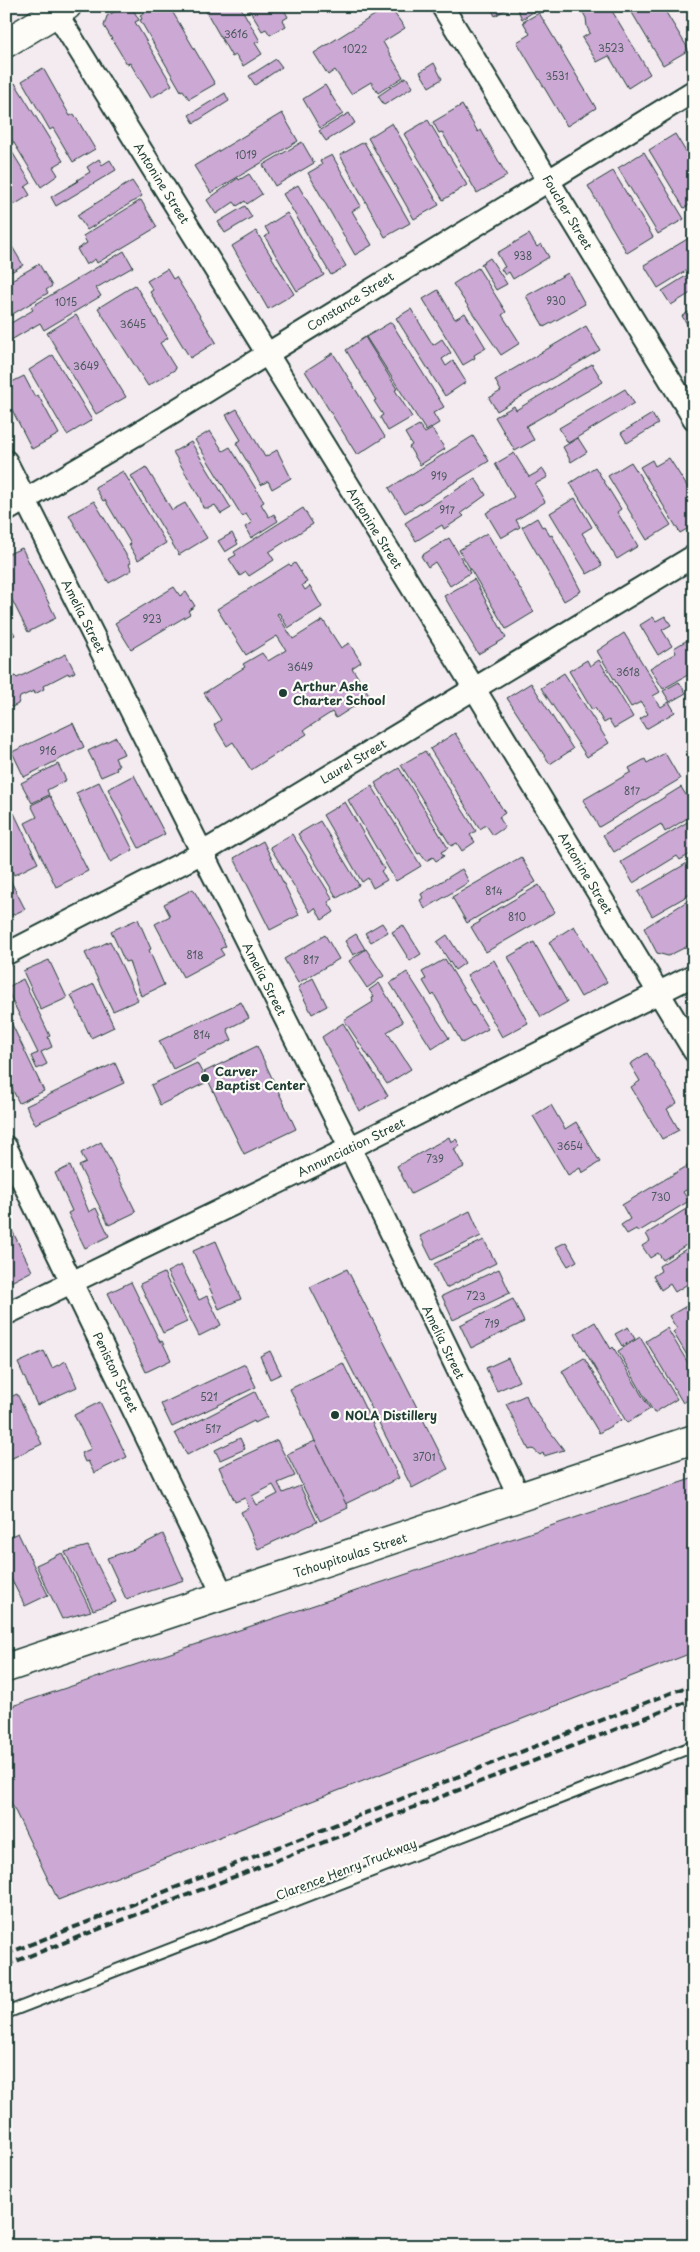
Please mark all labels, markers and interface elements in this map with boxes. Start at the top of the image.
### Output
house number: 3616 [224,26,248,41]
house number: 3523 [598,40,624,55]
house number: 1022 [343,41,367,56]
house number: 3531 [545,68,569,83]
street label: Antonine Street [130,139,194,227]
house number: 1019 [235,147,257,162]
street label: Foucher Street [538,171,598,253]
house number: 938 [514,248,532,263]
street label: Constance Street [303,267,397,335]
house number: 930 [546,293,566,308]
house number: 1015 [55,294,77,309]
house number: 3645 [120,316,146,331]
house number: 3649 [73,358,99,373]
house number: 919 [431,468,447,483]
street label: Antonine Street [343,484,407,572]
house number: 917 [439,502,456,517]
street label: Amelia Street [58,576,110,656]
house number: 923 [142,611,162,626]
house number: 3649 [287,659,313,674]
house number: 3618 [616,664,640,679]
place label: Arthur Ashe Charter School [293,677,386,709]
marker: Arthur Ashe Charter School [277,687,289,699]
street label: Laurel Street [317,734,389,788]
house number: 916 [39,743,57,758]
house number: 817 [624,783,641,798]
street label: Antonine Street [554,829,618,917]
house number: 814 [485,883,503,898]
house number: 810 [508,909,526,924]
street label: Amelia Street [239,939,291,1019]
house number: 818 [186,947,204,962]
house number: 817 [303,952,320,967]
house number: 814 [193,1027,211,1042]
place label: Carver Baptist Center [215,1062,306,1094]
marker: Carver Baptist Center [199,1072,211,1084]
street label: Annunciation Street [294,1113,408,1181]
house number: 3654 [557,1138,584,1153]
house number: 739 [426,1151,444,1166]
house number: 730 [651,1189,671,1204]
house number: 723 [466,1288,486,1303]
street label: Amelia Street [418,1302,470,1382]
house number: 719 [484,1316,500,1331]
street label: Peniston Street [89,1329,143,1415]
house number: 521 [200,1389,218,1404]
place label: NOLA Distillery [345,1406,437,1424]
marker: NOLA Distillery [329,1409,341,1421]
house number: 517 [205,1421,222,1436]
house number: 3701 [413,1449,436,1464]
street label: Tchoupitoulas Street [291,1528,409,1582]
street label: Clarence Henry Truckway [273,1834,419,1904]

